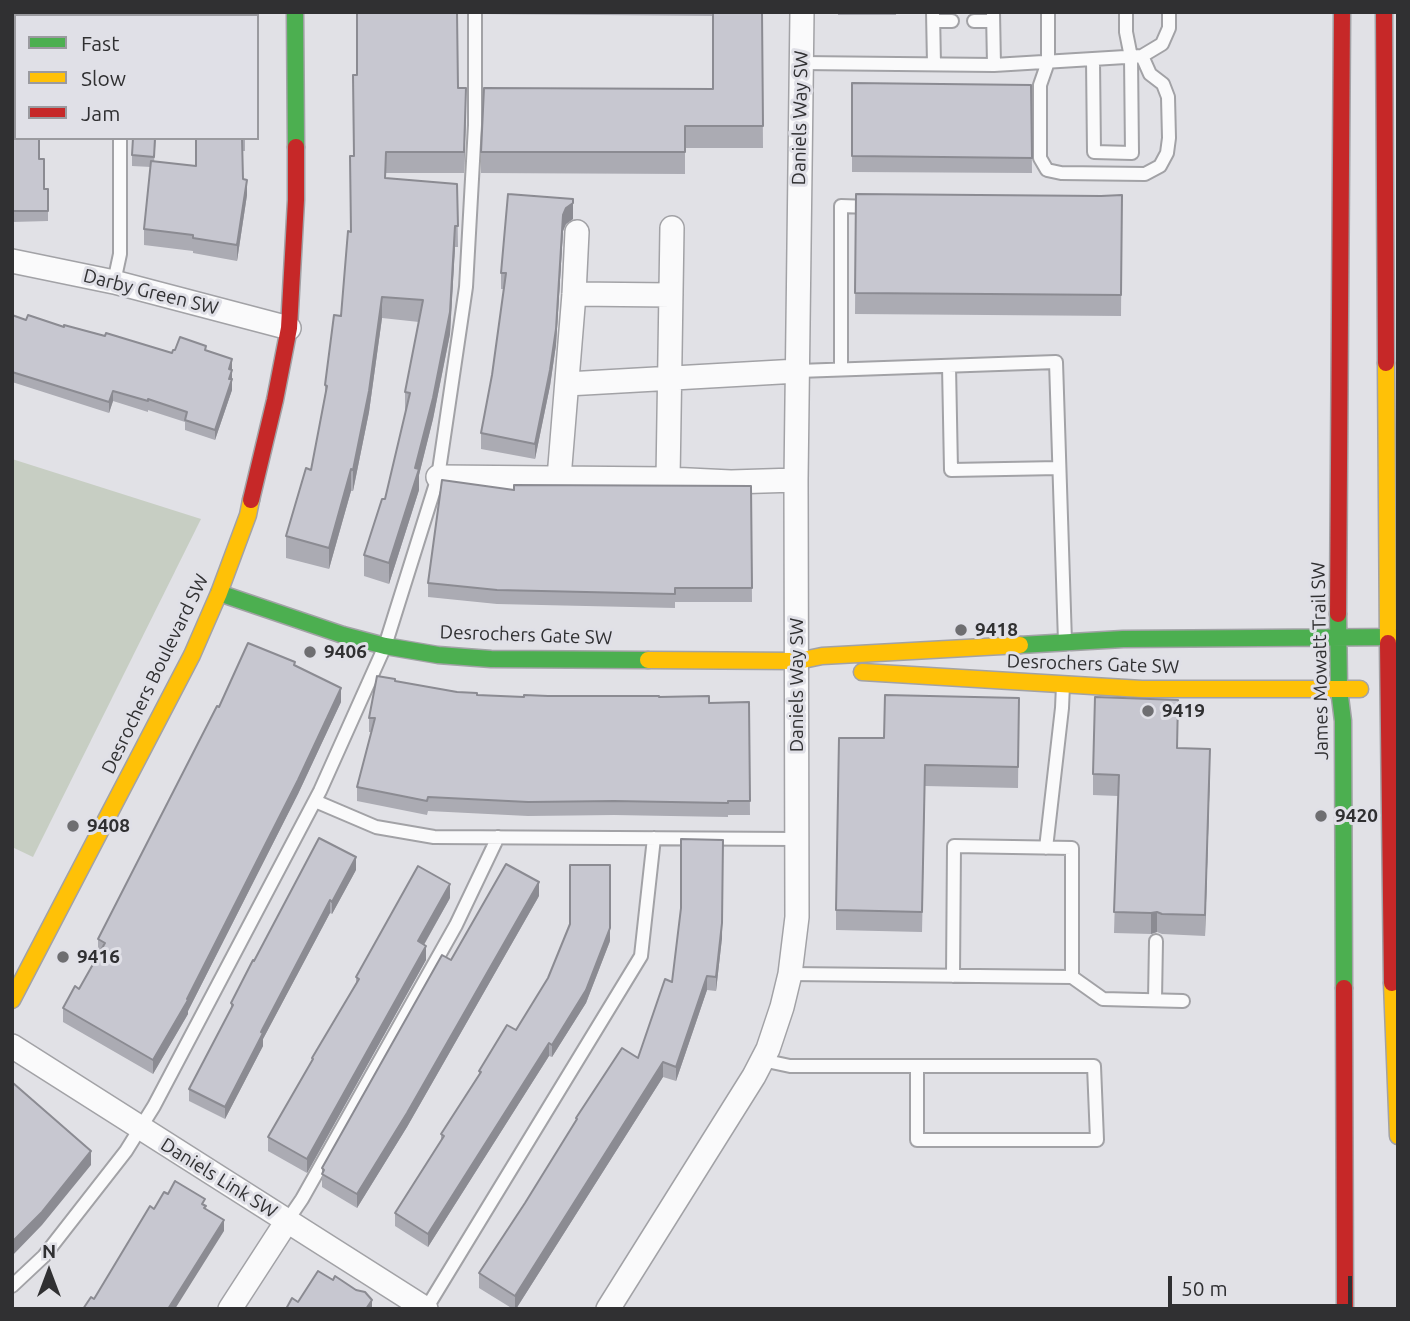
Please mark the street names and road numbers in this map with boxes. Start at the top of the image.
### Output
street label: Daniels Way SW [787,50,813,186]
street label: Darby Green SW [81,264,221,320]
street label: James Mowatt Trail SW [1307,562,1333,760]
street label: Desrochers Boulevard SW [97,571,213,777]
street label: Daniels Way SW [786,618,808,752]
street label: Desrochers Gate SW [439,621,613,649]
street label: Desrochers Gate SW [1006,650,1180,678]
street label: Daniels Link SW [156,1133,282,1223]

